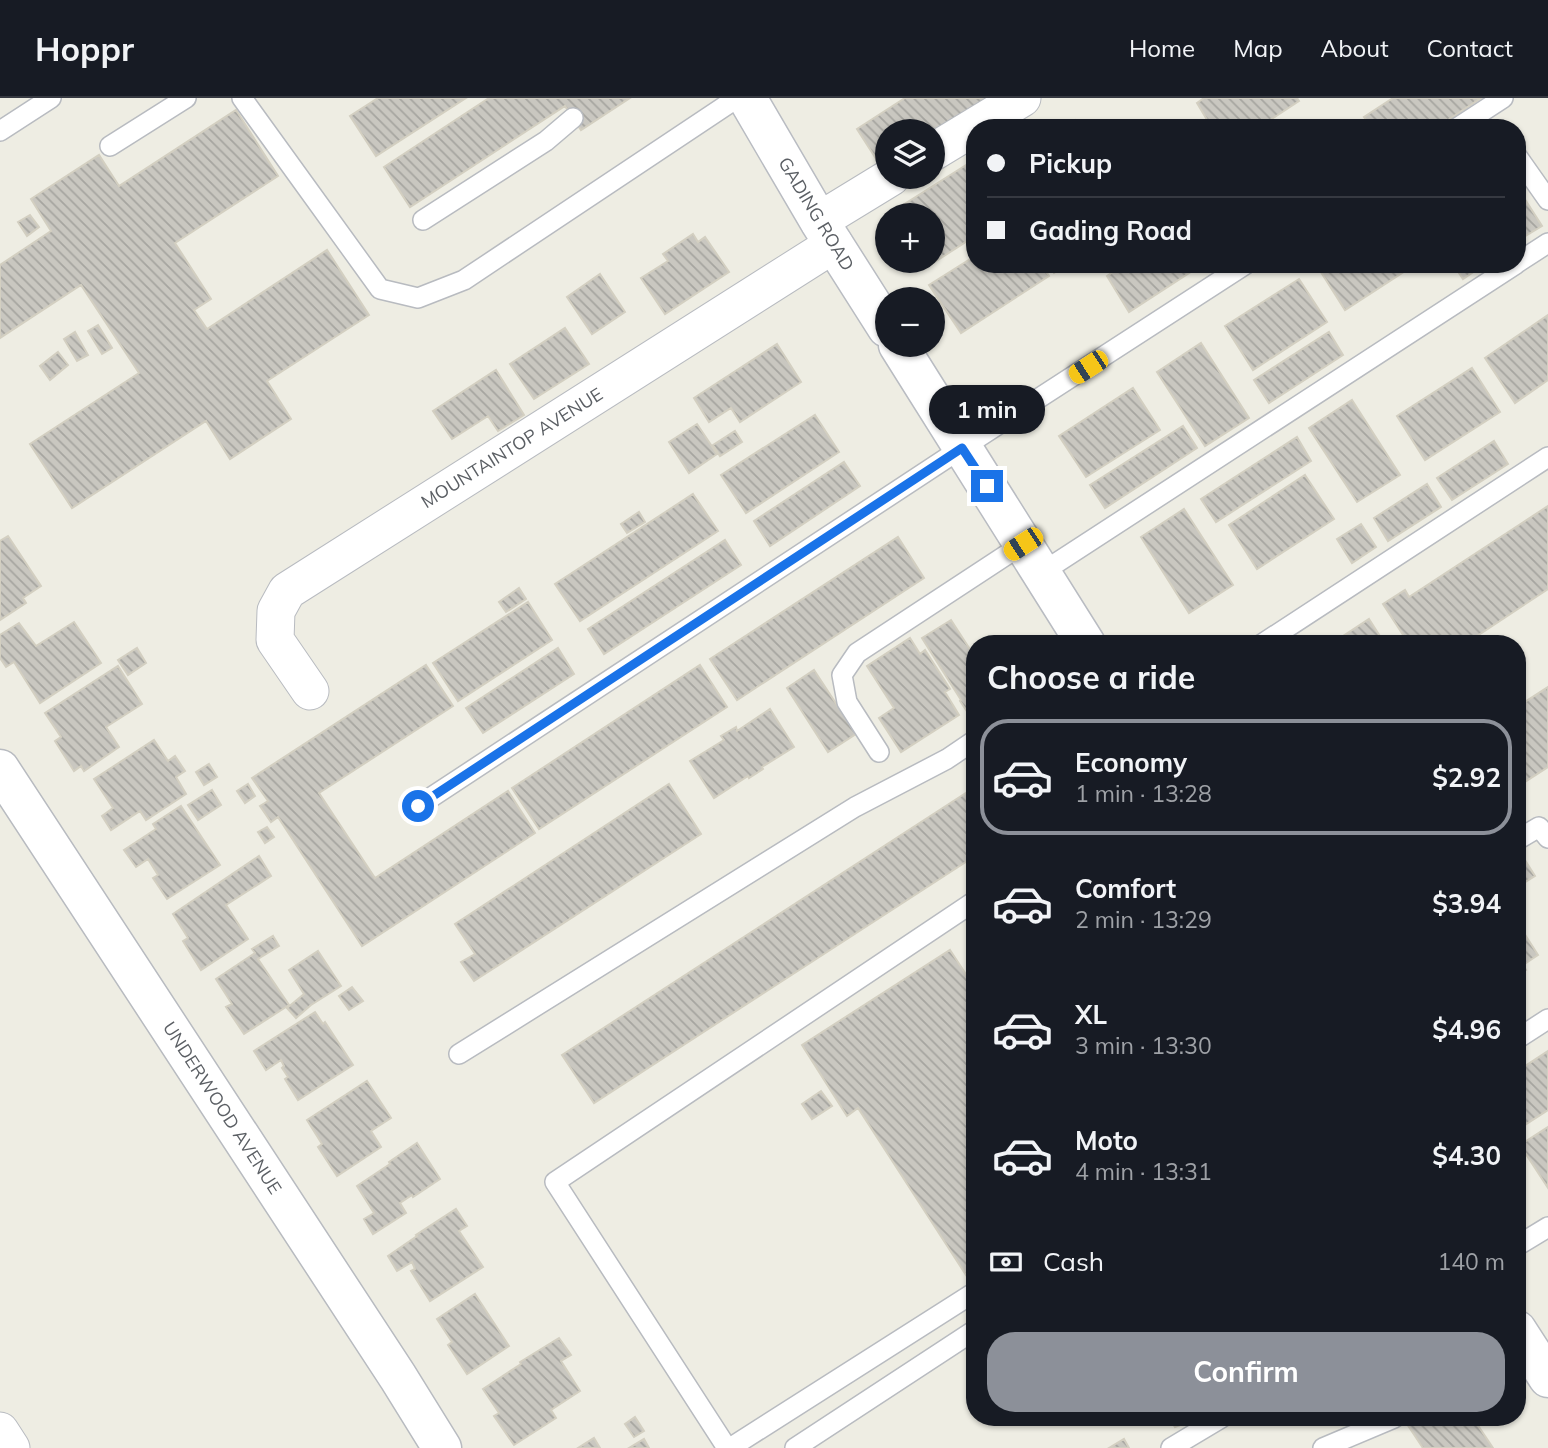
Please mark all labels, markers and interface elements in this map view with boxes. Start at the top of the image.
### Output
text: Hoppr [35,28,134,69]
text: Home [1129,33,1195,63]
text: Map [1233,33,1283,63]
text: About [1321,33,1389,63]
text: Contact [1427,33,1513,63]
map controls [875,119,945,357]
button: layers [875,119,945,189]
text: Pickup [1029,147,1112,180]
street label: GADING ROAD [773,153,859,275]
button: + [875,203,945,273]
text: Gading Road [1029,214,1192,247]
button: − [875,287,945,357]
car [1065,347,1112,387]
street label: MOUNTAINTOP AVENUE [417,382,607,513]
callout: 1 min [929,384,1045,434]
text: 1 min [957,395,1017,424]
route end [971,470,1003,502]
car [1000,524,1047,564]
text: Choose a ride [987,657,1195,697]
icon: car [991,746,1054,809]
text: Economy [1075,746,1187,779]
text: $2.92 [1432,761,1501,794]
text: 1 min · 13:28 [1075,779,1212,808]
route start [402,790,434,822]
icon: car [991,872,1054,935]
text: Comfort [1075,872,1176,905]
text: $3.94 [1432,887,1501,920]
text: 2 min · 13:29 [1075,905,1212,934]
icon: car [991,998,1054,1061]
text: XL [1075,998,1107,1031]
text: $4.96 [1432,1013,1501,1046]
street label: UNDERWOOD AVENUE [158,1017,287,1198]
text: 3 min · 13:30 [1075,1031,1212,1060]
icon: car [991,1124,1054,1187]
text: Moto [1075,1124,1138,1157]
text: $4.30 [1432,1139,1501,1172]
text: 4 min · 13:31 [1075,1157,1212,1186]
icon: cash [987,1243,1025,1281]
text: Cash [1043,1245,1104,1278]
text: 140 m [1437,1247,1505,1276]
button: Confirm [987,1332,1505,1412]

